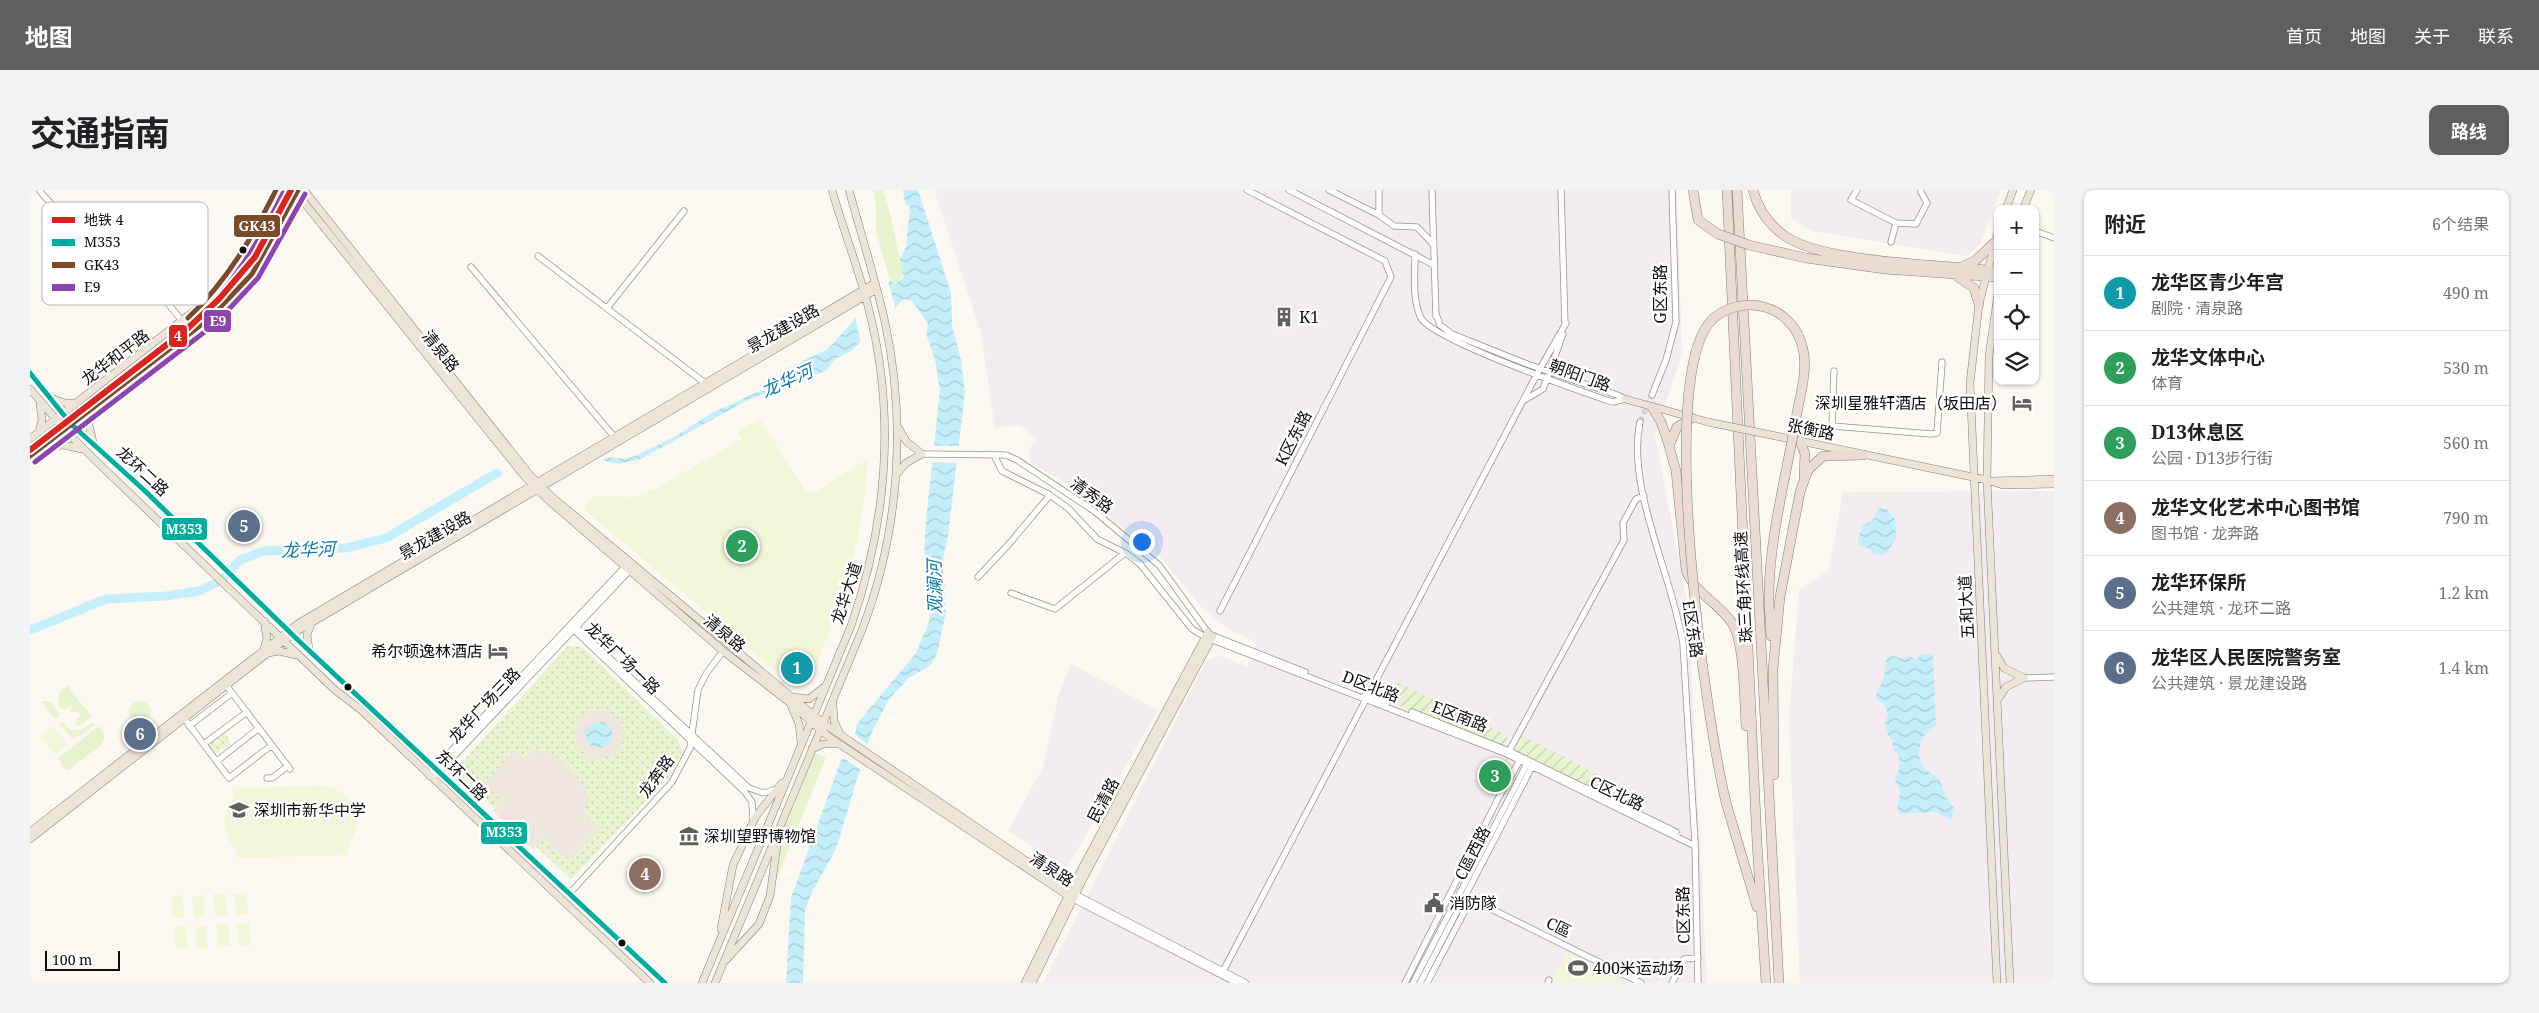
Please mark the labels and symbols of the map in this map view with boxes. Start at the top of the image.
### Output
legend [42,202,208,305]
text: 地铁 4 [84,210,124,229]
line badge: GK43 [233,214,281,238]
text: GK43 [239,216,276,235]
text: M353 [84,232,121,251]
unlabelled marker [238,245,248,255]
text: GK43 [84,255,120,274]
street label: G区东路 [1649,264,1671,324]
text: E9 [84,277,101,296]
street label: 景龙建设路 [743,298,823,358]
building icon: K1 [1273,306,1295,328]
place label: K1 [1299,306,1319,328]
line badge: E9 [203,309,232,333]
text: E9 [209,311,227,330]
street label: 龙华和平路 [76,324,154,390]
line badge: 4 [168,324,188,348]
street label: 清泉路 [417,325,465,377]
text: 4 [174,326,182,345]
street label: 朝阳门路 [1546,354,1614,396]
water label: 龙华河 [757,357,819,402]
place label: 深圳星雅轩酒店（坂田店） [1815,392,2007,414]
hotel icon: 深圳星雅轩酒店（坂田店） [2011,392,2033,414]
street label: K区东路 [1270,407,1316,469]
street label: 张衡路 [1785,413,1837,445]
street label: 龙环二路 [112,441,174,501]
street label: 清秀路 [1066,472,1118,518]
street label: 景龙建设路 [395,505,475,565]
pin: 5 [228,507,260,545]
line badge: M353 [161,517,208,541]
text: M353 [165,519,203,538]
pin: 2 [726,527,758,565]
your location [1129,529,1155,555]
street label: 珠三角环线高速 [1729,530,1757,644]
water label: 龙华河 [281,536,338,562]
water label: 观澜河 [921,557,946,614]
street label: 龙华大道 [826,559,866,627]
street label: 五和大道 [1953,574,1979,640]
street label: E区东路 [1678,599,1708,659]
street label: 清泉路 [700,609,750,657]
street label: 龙华广场一路 [581,617,665,699]
place label: 希尔顿逸林酒店 [371,640,483,662]
hotel icon: 希尔顿逸林酒店 [487,640,509,662]
pin: 1 [781,649,813,687]
street label: 龙华广场三路 [443,662,525,748]
street label: D区北路 [1339,665,1403,707]
unlabelled marker [343,682,353,692]
street label: E区南路 [1429,695,1491,737]
pin: 6 [124,715,156,753]
street label: 东环二路 [431,745,493,805]
street label: 龙奔路 [633,750,679,802]
pin: 3 [1479,757,1511,795]
street label: C区北路 [1586,770,1648,816]
street label: 民清路 [1082,774,1124,826]
school or university icon: 深圳市新华中学 [228,799,250,821]
place label: 深圳市新华中学 [254,799,366,821]
line badge: M353 [480,821,528,845]
text: M353 [485,822,523,841]
street label: C區西路 [1449,822,1495,884]
museum icon: 深圳望野博物馆 [678,825,700,847]
place label: 深圳望野博物馆 [704,825,816,847]
street label: 清泉路 [1026,847,1078,891]
pin: 4 [629,855,661,893]
street label: C区东路 [1671,886,1695,944]
public building icon: 消防隊 [1423,892,1445,914]
place label: 消防隊 [1449,892,1497,914]
street label: C區 [1543,911,1575,943]
unlabelled marker [617,938,627,948]
scale bar [45,948,120,971]
sports icon: 400米运动场 [1567,957,1589,979]
place label: 400米运动场 [1593,957,1684,979]

